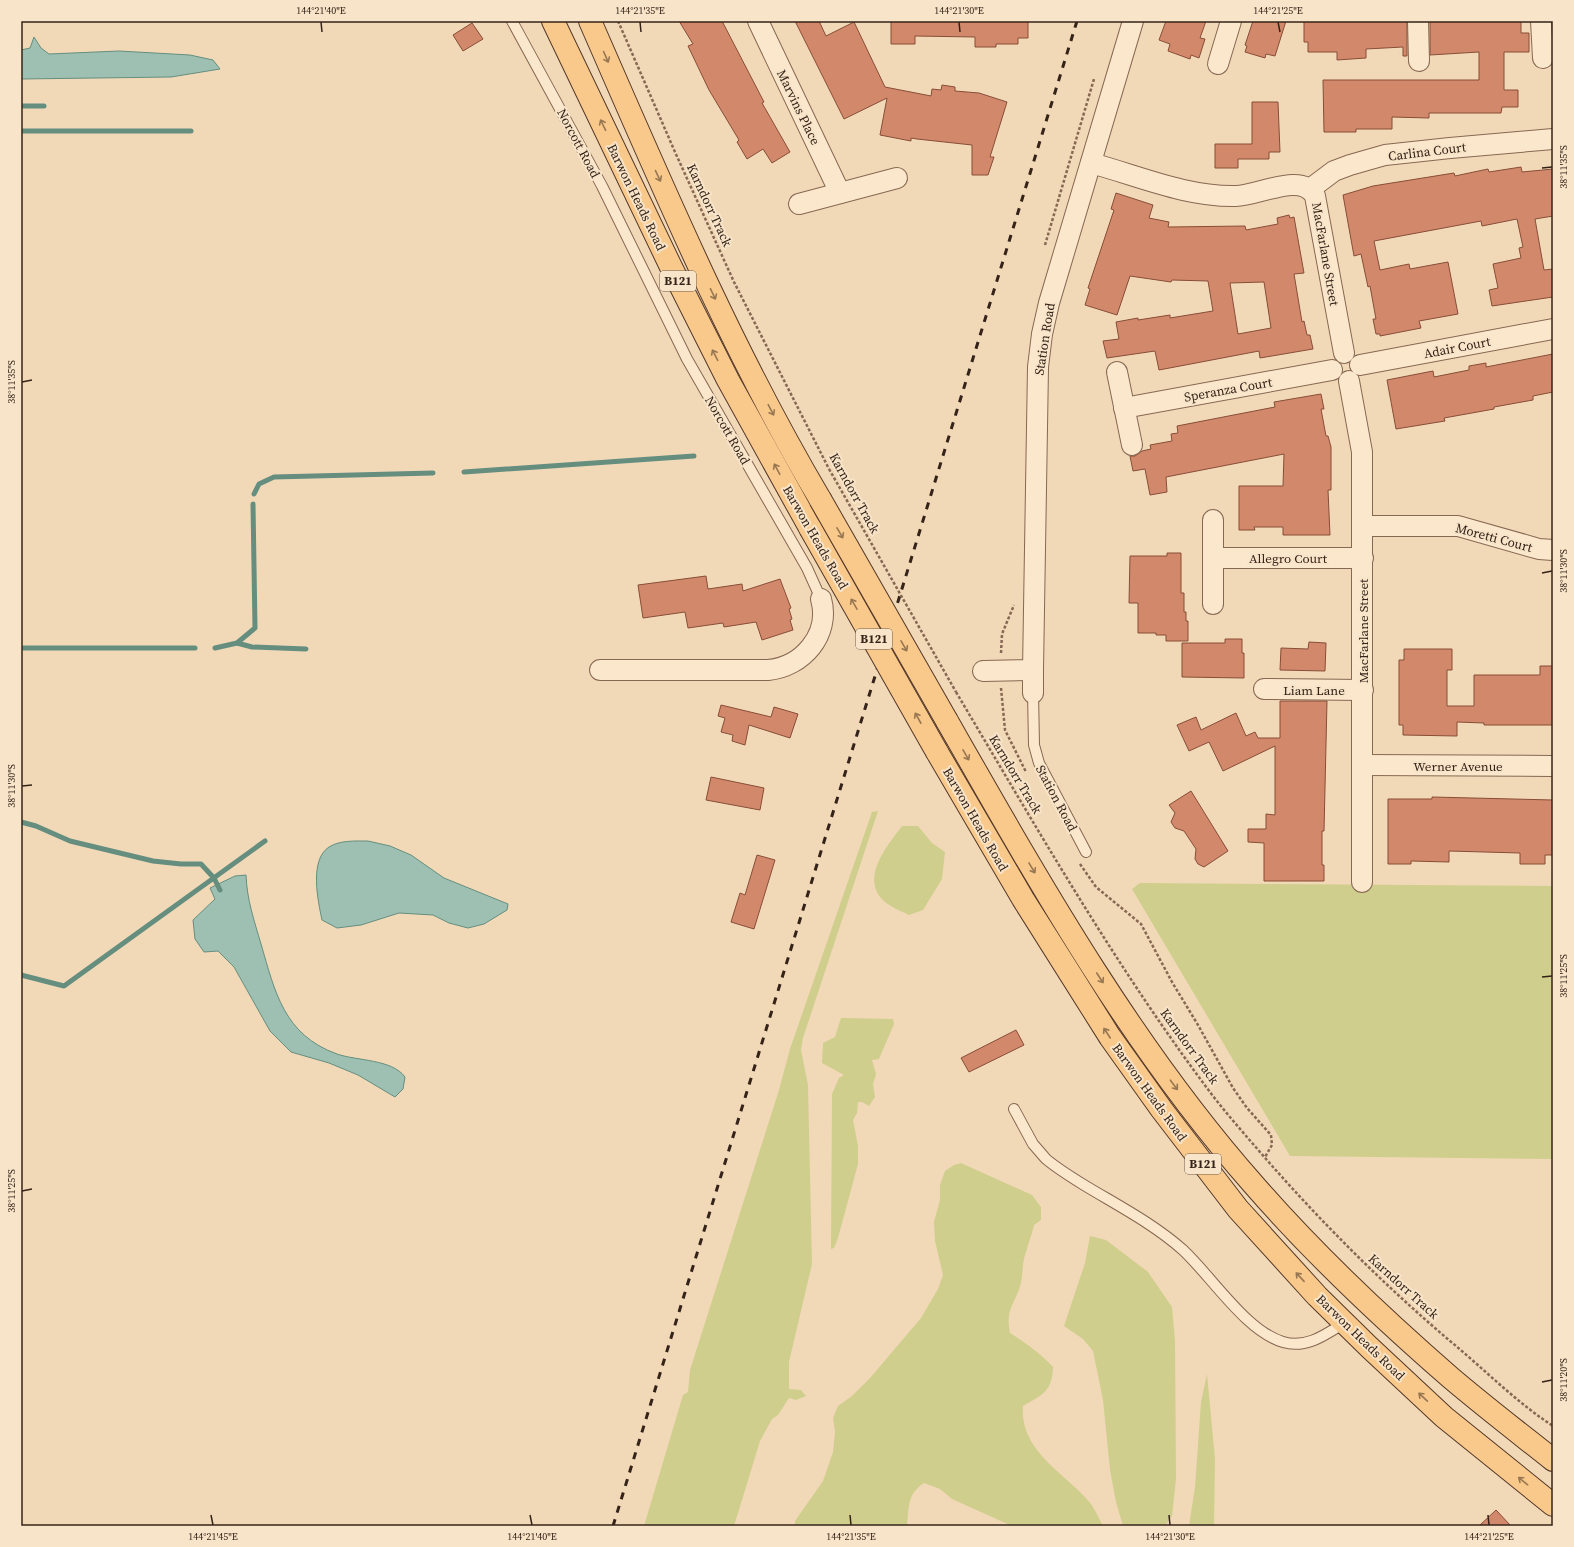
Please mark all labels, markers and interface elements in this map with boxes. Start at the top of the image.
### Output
text: 144°21'40"E [296,4,346,17]
text: 144°21'35"E [615,4,665,17]
text: 144°21'30"E [934,4,984,17]
text: 144°21'25"E [1253,4,1303,17]
one-way arrow [603,50,610,62]
street label: Marvins Place [773,67,824,148]
street label: Norcott Road [553,106,604,181]
one-way arrow [599,119,606,131]
street label: Carlina Court [1387,138,1468,165]
street label: Barwon Heads Road [603,141,670,254]
text: 38°11'35"S [1557,145,1570,189]
street label: Karndorr Track [683,161,737,250]
one-way arrow [655,169,662,181]
street label: MacFarlane Street [1308,201,1343,308]
road number: B121 [660,271,696,291]
one-way arrow [710,287,717,299]
street label: Station Road [1030,301,1059,376]
street label: Adair Court [1422,333,1493,362]
one-way arrow [711,349,719,361]
text: 38°11'35"S [5,360,18,404]
street label: Speranza Court [1183,373,1274,406]
street label: Norcott Road [701,393,754,468]
one-way arrow [768,404,776,416]
street label: Karndorr Track [825,450,884,537]
one-way arrow [772,463,780,475]
street label: Barwon Heads Road [779,482,852,593]
street label: Moretti Court [1454,519,1535,556]
one-way arrow [836,527,844,539]
text: 38°11'30"S [1557,549,1570,593]
street label: Allegro Court [1249,550,1328,567]
street label: MacFarlane Street [1355,578,1372,683]
one-way arrow [850,599,858,611]
road number: B121 [856,629,892,649]
one-way arrow [900,640,908,652]
street label: Liam Lane [1283,682,1345,699]
one-way arrow [914,712,922,724]
street label: Karndorr Track [985,732,1046,818]
one-way arrow [963,749,971,761]
street label: Werner Avenue [1413,758,1503,775]
street label: Station Road [1032,762,1081,835]
text: 38°11'30"S [5,764,18,808]
street label: Barwon Heads Road [939,764,1012,875]
one-way arrow [1028,862,1036,874]
text: 38°11'25"S [1557,954,1570,998]
one-way arrow [1097,972,1105,984]
street label: Karndorr Track [1156,1005,1223,1088]
one-way arrow [1103,1028,1111,1039]
street label: Barwon Heads Road [1108,1040,1191,1145]
one-way arrow [1170,1079,1178,1090]
road number: B121 [1185,1154,1221,1174]
text: 38°11'25"S [5,1169,18,1213]
street label: Karndorr Track [1365,1250,1443,1323]
one-way arrow [1296,1273,1305,1283]
street label: Barwon Heads Road [1313,1291,1409,1384]
text: 38°11'20"S [1557,1358,1570,1402]
one-way arrow [1418,1392,1428,1402]
one-way arrow [1517,1476,1528,1485]
text: 144°21'45"E [188,1530,238,1543]
text: 144°21'40"E [507,1530,557,1543]
text: 144°21'35"E [826,1530,876,1543]
text: 144°21'30"E [1145,1530,1195,1543]
text: 144°21'25"E [1464,1530,1514,1543]

